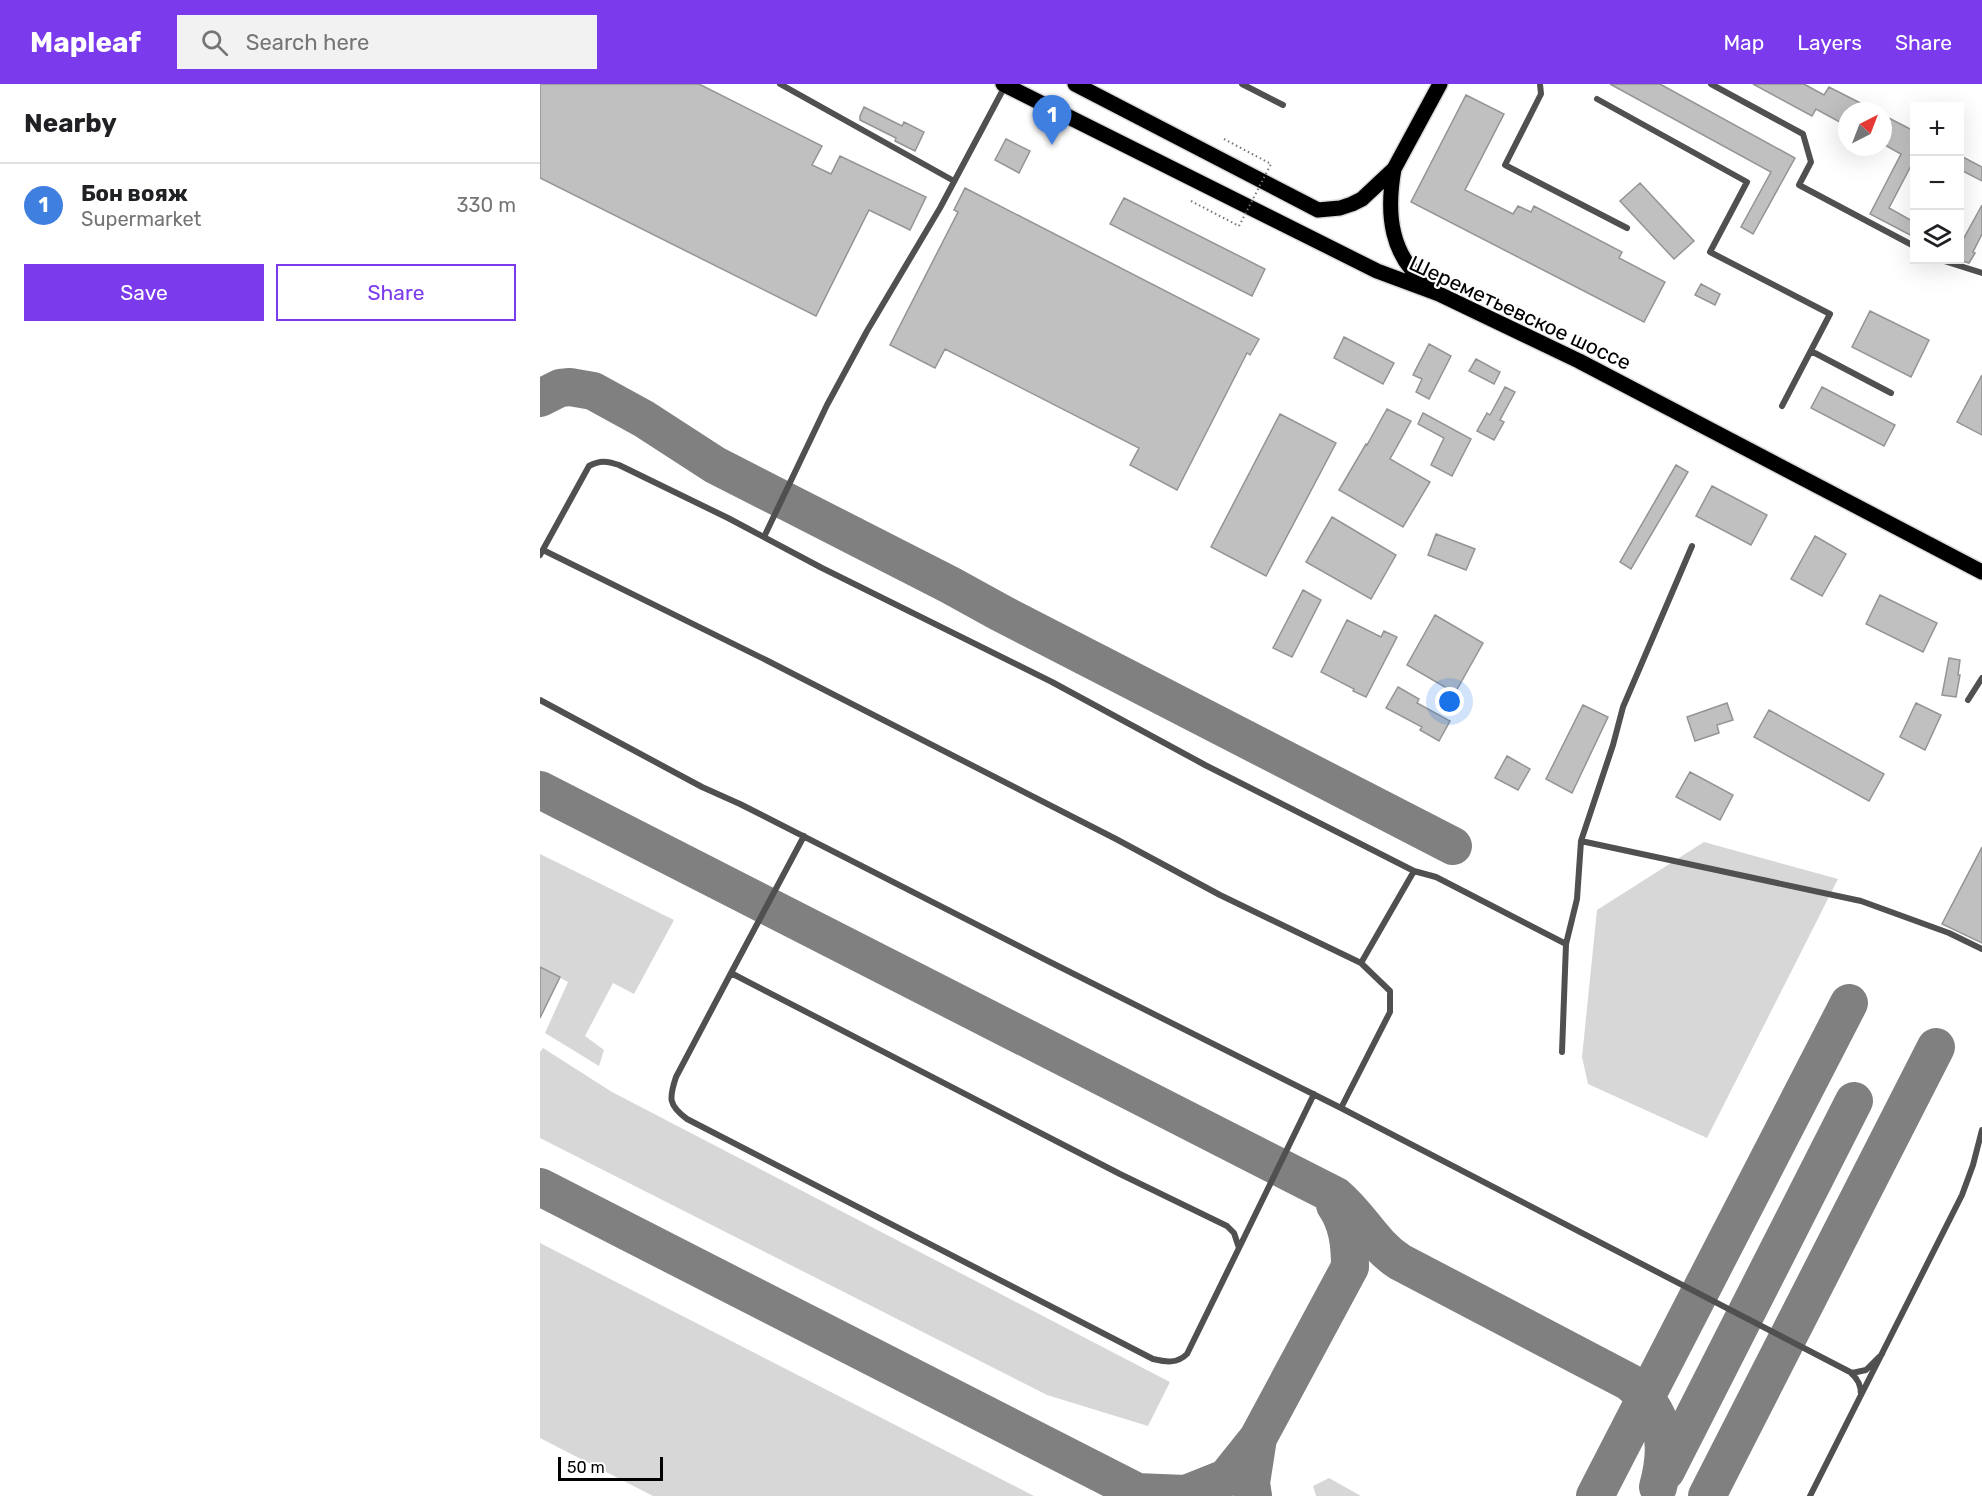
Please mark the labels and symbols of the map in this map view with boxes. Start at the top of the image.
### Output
pin: 1 [1032,95,1072,145]
north arrow [1838,102,1892,156]
street label: Шереметьевское шоссе [1405,250,1635,375]
your location [1435,687,1464,716]
scale bar [558,1454,663,1482]

